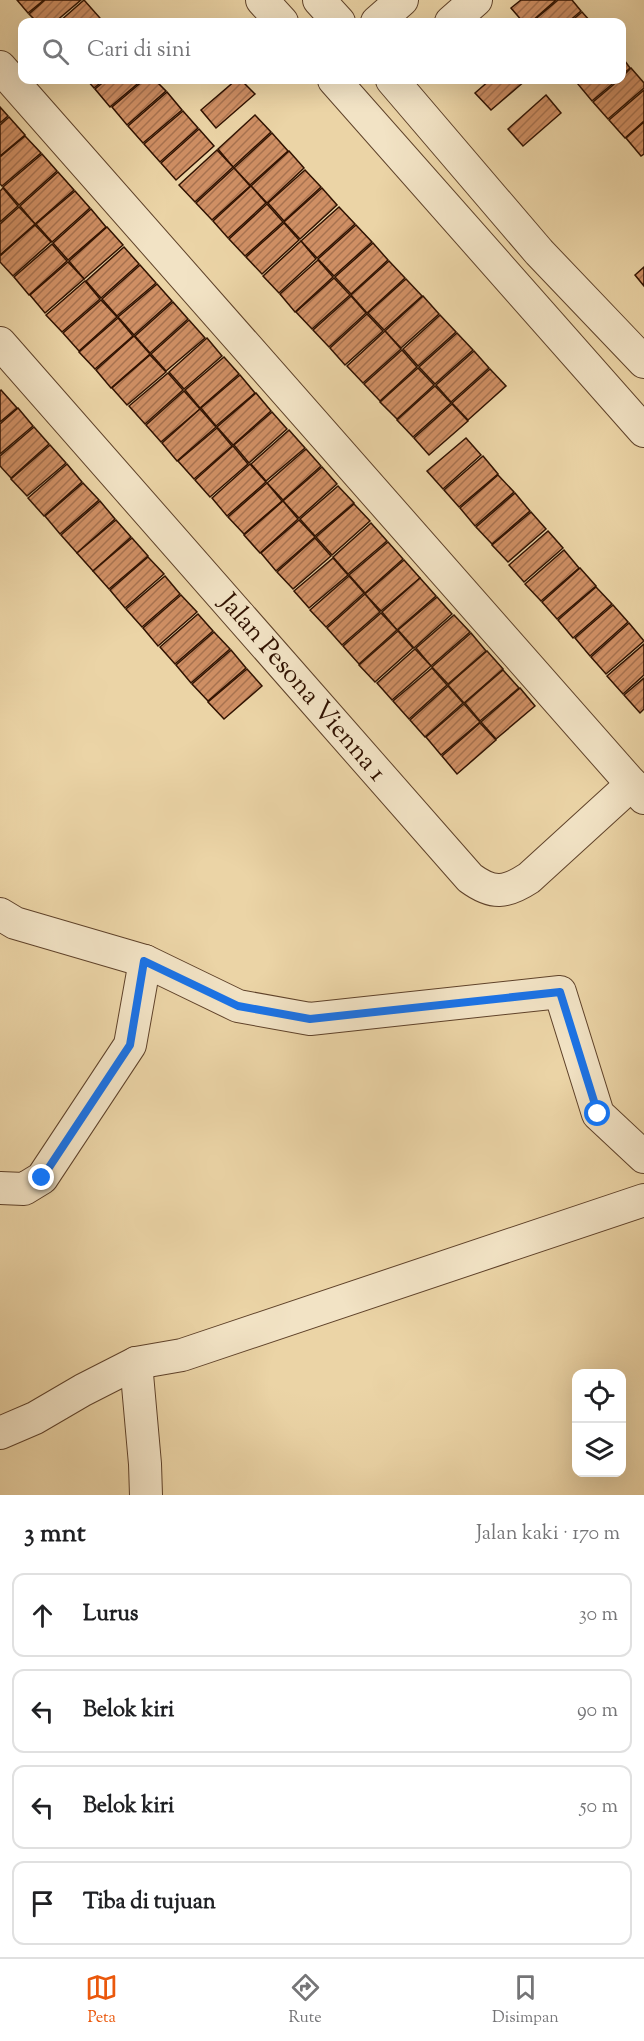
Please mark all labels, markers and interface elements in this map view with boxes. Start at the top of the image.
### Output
search box [18,18,626,84]
icon: search [39,35,72,68]
text: Cari di sini [87,35,191,67]
street label: Jalan Pesona Vienna 1 [208,584,394,790]
route start [584,1100,610,1126]
route end [28,1164,54,1190]
map controls [572,1369,626,1477]
button: locate [572,1369,626,1423]
button: layers [572,1423,626,1477]
text: 3 mnt [24,1516,86,1553]
text: Jalan kaki · 170 m [476,1520,620,1549]
icon: ahead [26,1599,59,1632]
text: Lurus [83,1599,139,1631]
text: 30 m [579,1601,618,1630]
icon: left [26,1695,59,1728]
text: Belok kiri [83,1695,174,1727]
text: 90 m [577,1697,618,1726]
icon: left [26,1791,59,1824]
text: Belok kiri [83,1791,174,1823]
text: 50 m [580,1793,618,1822]
icon: arrive [26,1887,59,1920]
text: Tiba di tujuan [83,1887,216,1919]
tab: Peta [85,1971,118,2030]
tab: Rute [288,1971,322,2030]
tab: Disimpan [492,1971,559,2030]

